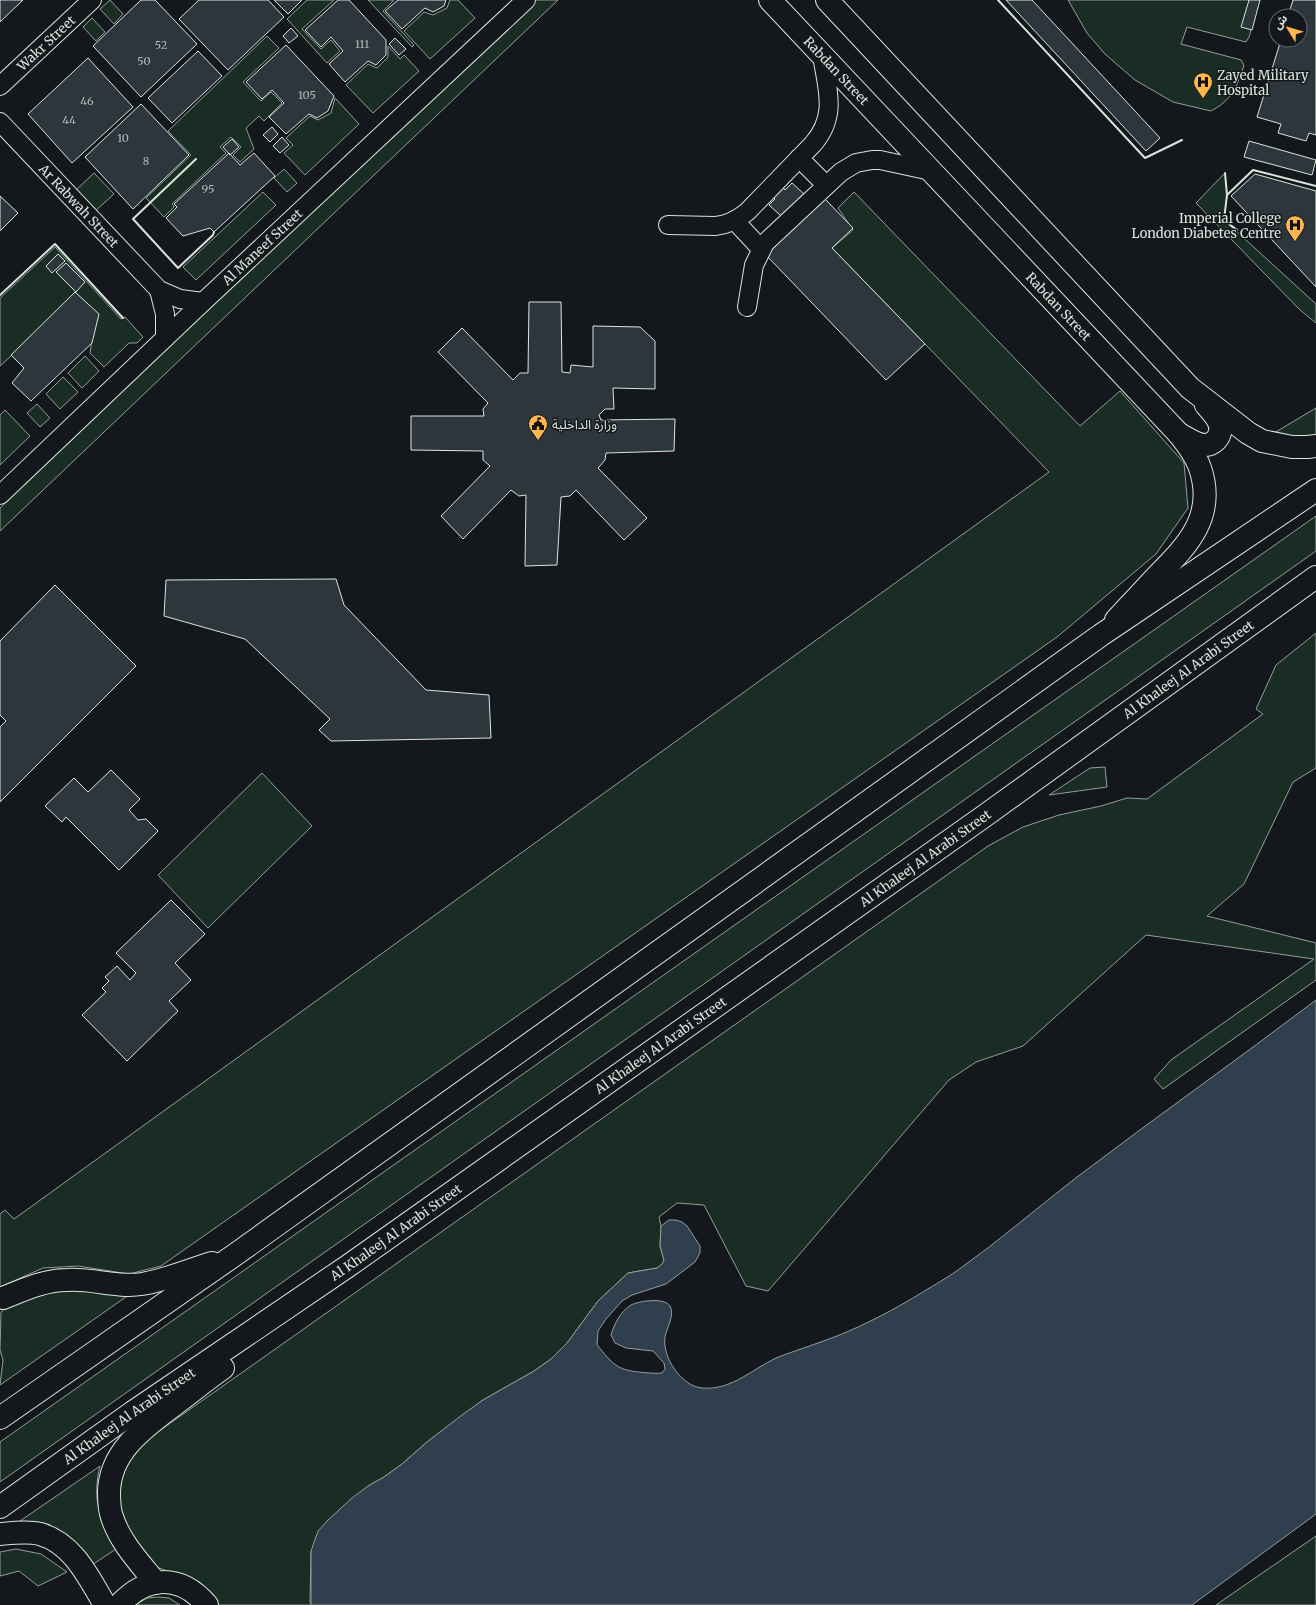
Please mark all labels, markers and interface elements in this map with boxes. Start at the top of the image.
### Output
north arrow [1268,8,1308,48]
street label: Wakr Street [13,12,79,75]
text: ش [1270,12,1290,32]
street label: Rabdan Street [800,33,873,108]
house number: 111 [355,37,369,51]
house number: 52 [155,38,167,52]
house number: 50 [137,54,151,68]
place label: Zayed Military Hospital [1217,67,1309,99]
hospital icon: Zayed Military Hospital [1192,71,1214,99]
house number: 105 [298,88,316,102]
house number: 46 [80,94,94,108]
house number: 44 [62,113,76,127]
house number: 10 [117,131,129,145]
house number: 8 [143,154,150,168]
street label: Ar Rabwah Street [35,159,123,251]
house number: 95 [202,182,214,196]
street label: Al Maneef Street [218,205,306,289]
place label: Imperial College London Diabetes Centre [1131,210,1281,242]
hospital icon: Imperial College London Diabetes Centre [1284,214,1306,242]
street label: Rabdan Street [1022,269,1095,344]
public building icon: وزارة الداخلية [527,413,549,441]
place label: وزارة الداخلية [552,416,617,433]
street label: Al Khaleej Al Arabi Street [1119,616,1257,723]
street label: Al Khaleej Al Arabi Street [855,806,994,911]
street label: Al Khaleej Al Arabi Street [591,993,730,1098]
street label: Al Khaleej Al Arabi Street [326,1180,465,1285]
street label: Al Khaleej Al Arabi Street [59,1364,198,1468]

